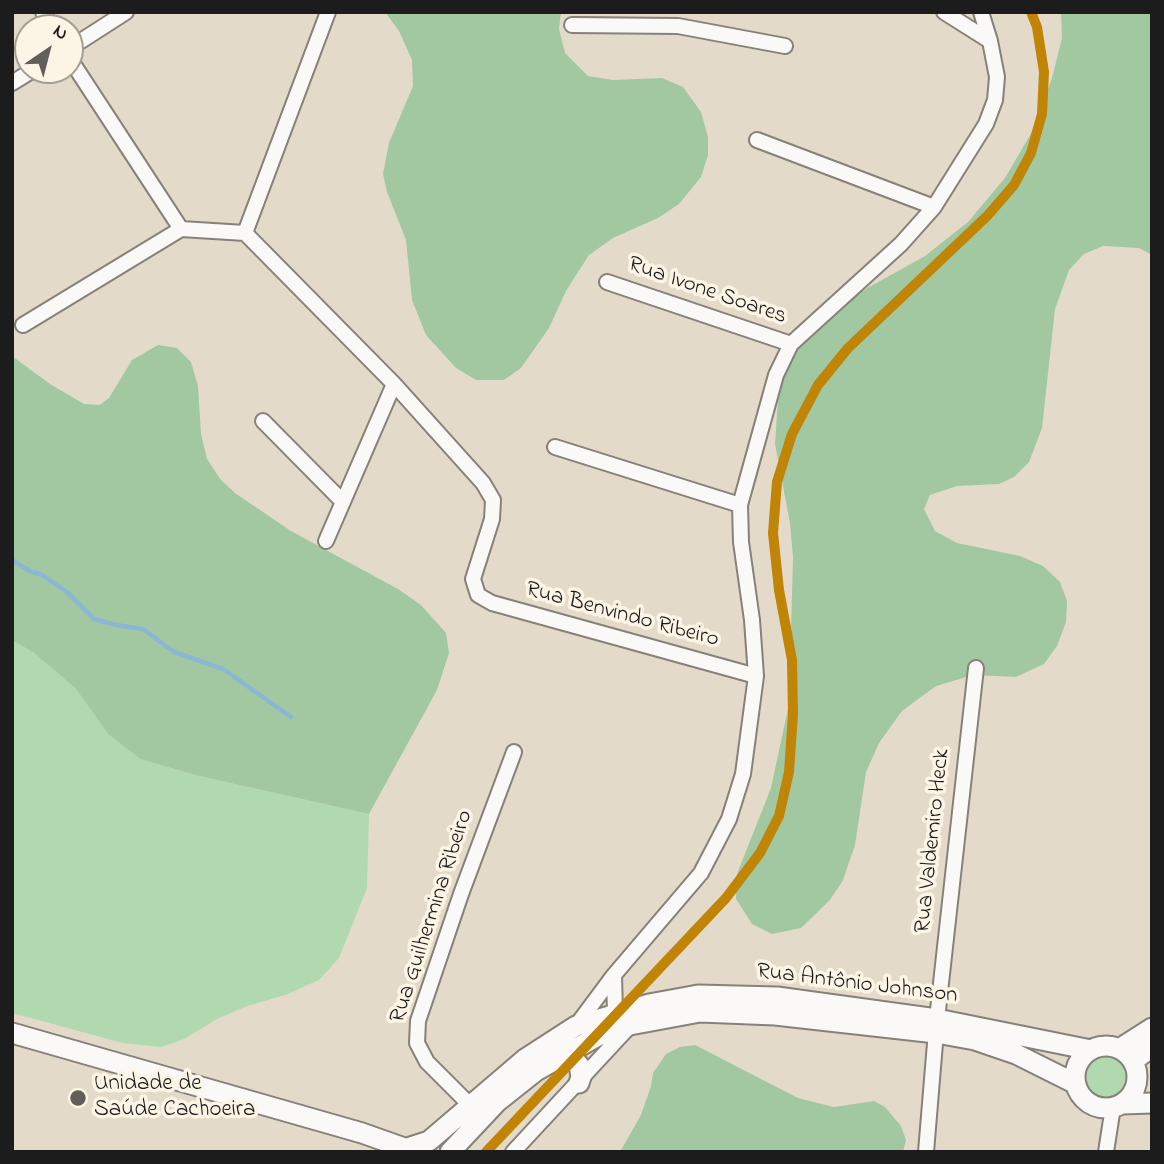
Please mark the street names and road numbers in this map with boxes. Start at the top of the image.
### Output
street label: Rua Ivone Soares [624,252,790,332]
street label: Rua Benvindo Ribeiro [522,577,722,655]
street label: Rua Valdemiro Heck [911,748,957,934]
street label: Rua Guilhermina Ribeiro [386,807,480,1027]
street label: Rua Antônio Johnson [755,959,959,1011]

